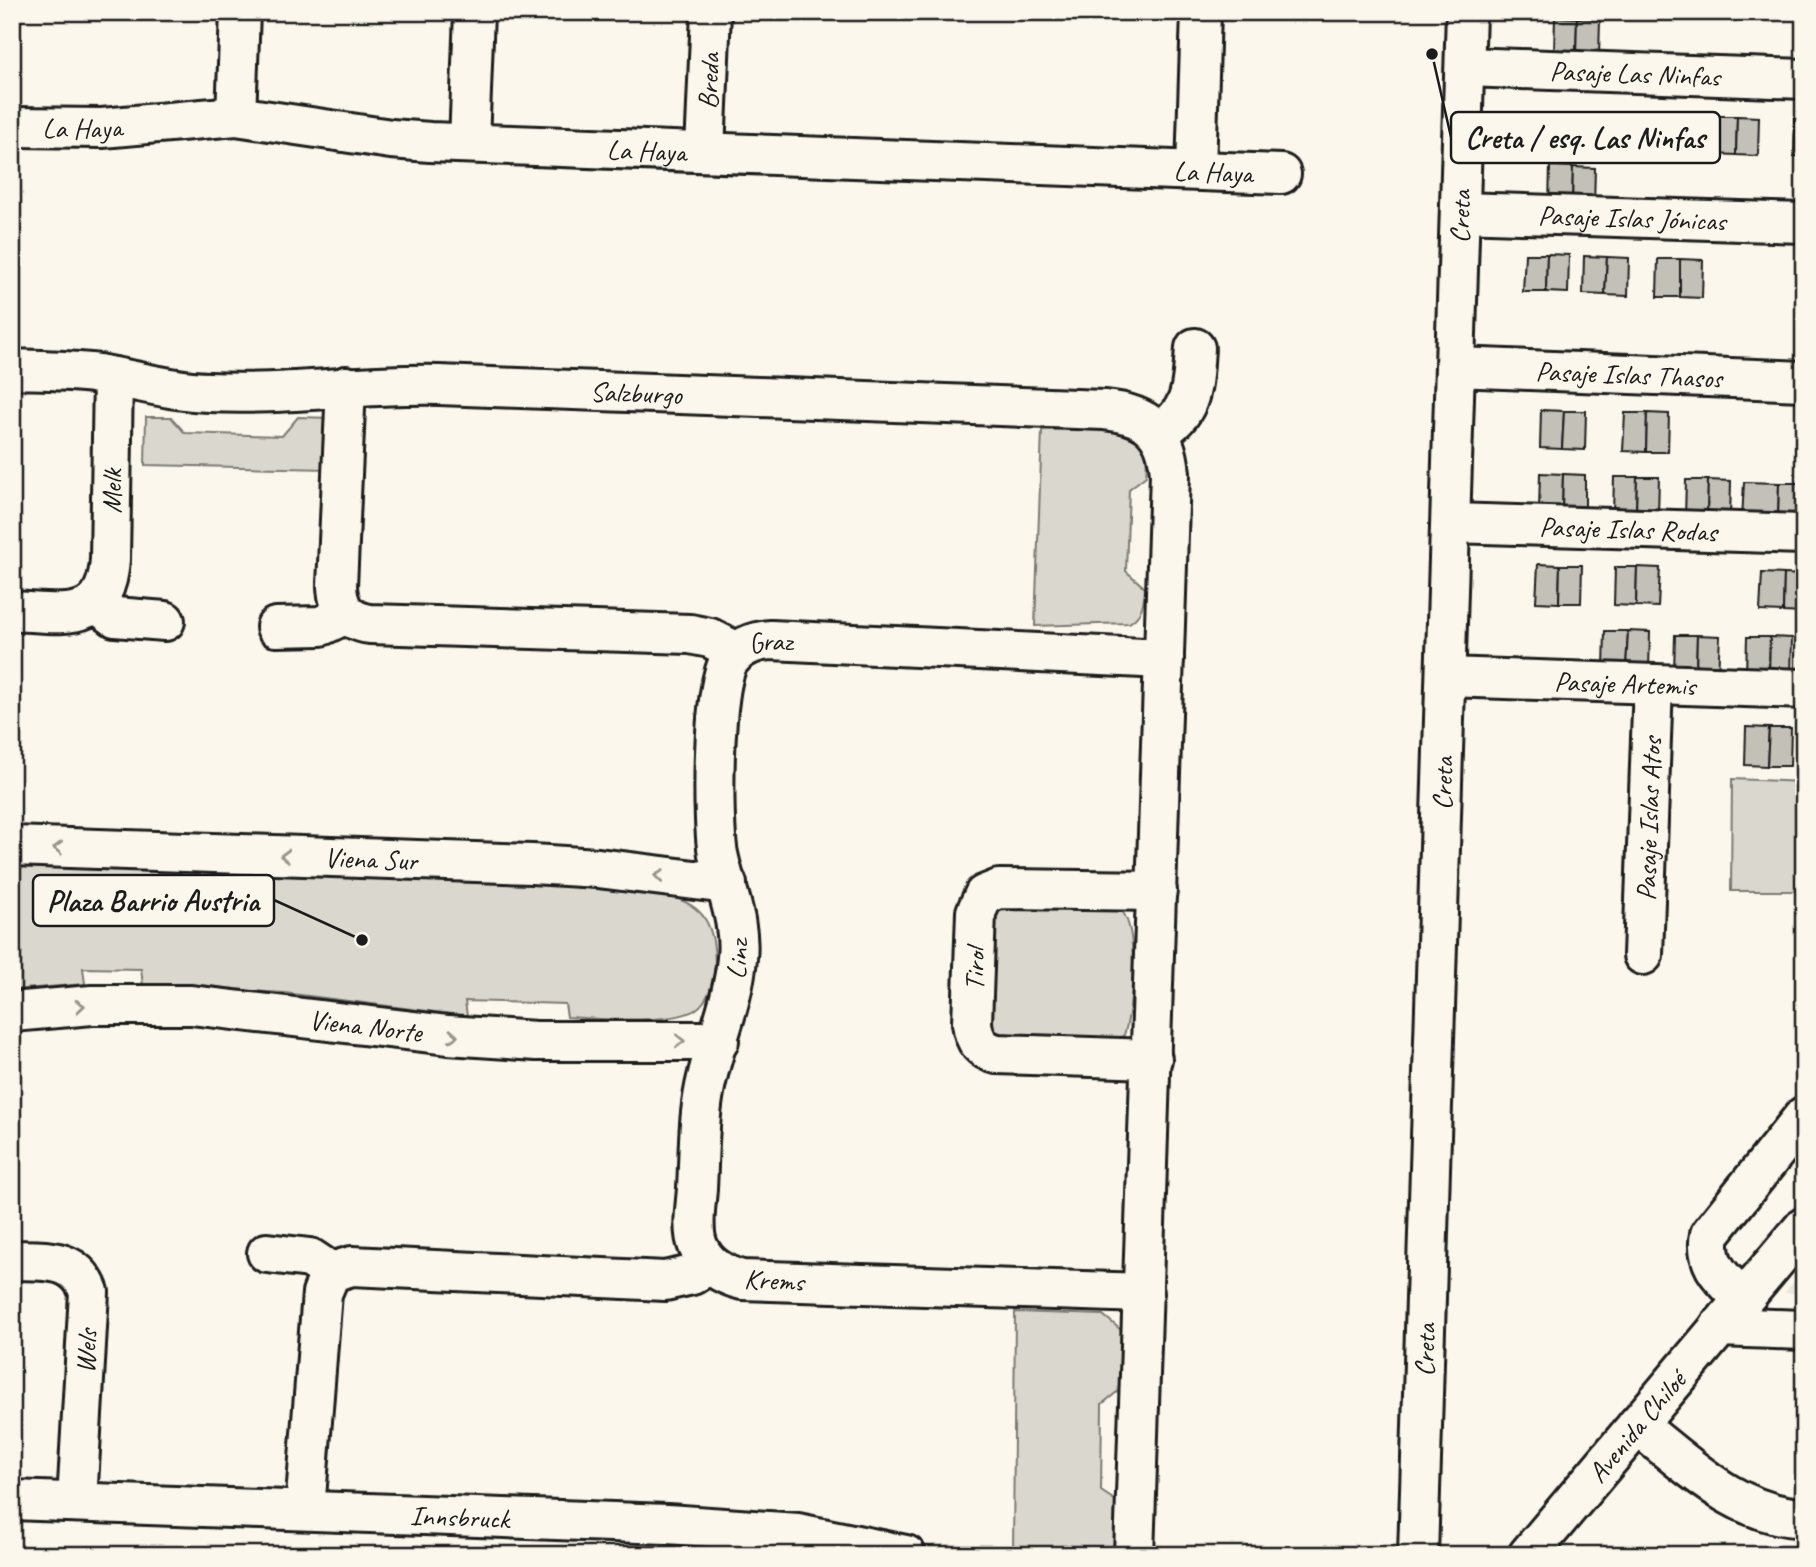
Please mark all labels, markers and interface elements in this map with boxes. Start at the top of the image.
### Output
street label: Breda [689,51,727,110]
street label: Pasaje Las Ninfas [1549,53,1723,94]
street label: La Haya [42,109,126,146]
callout: Creta / esq. Las Ninfas [1451,112,1720,163]
text: Creta / esq. Las Ninfas [1465,119,1708,157]
street label: La Haya [606,131,689,169]
street label: La Haya [1173,152,1256,191]
street label: Creta [1441,188,1478,244]
street label: Pasaje Islas Jónicas [1538,197,1729,238]
street label: Pasaje Islas Thasos [1535,353,1725,395]
street label: Salzburgo [589,373,684,412]
street label: Melk [93,467,129,514]
street label: Pasaje Islas Rodas [1539,508,1720,549]
street label: Graz [743,622,796,661]
street label: Pasaje Artemis [1554,663,1698,703]
street label: Pasaje Islas Atos [1628,734,1669,901]
street label: Creta [1424,755,1460,810]
street label: Viena Sur [324,839,420,878]
one-way arrow [52,840,63,855]
one-way arrow [279,848,290,864]
one-way arrow [653,868,665,883]
callout: Plaza Barrio Austria [33,875,274,926]
text: Plaza Barrio Austria [47,882,262,920]
street label: Linz [717,937,755,981]
street label: Tirol [956,942,992,991]
one-way arrow [75,999,86,1014]
street label: Viena Norte [307,1001,426,1050]
one-way arrow [447,1028,458,1043]
one-way arrow [675,1033,686,1049]
street label: Krems [743,1261,807,1299]
street label: Creta [1406,1321,1443,1377]
street label: Wels [67,1325,105,1374]
street label: Avenida Chiloé [1579,1361,1695,1489]
street label: Innsbruck [410,1497,513,1536]

